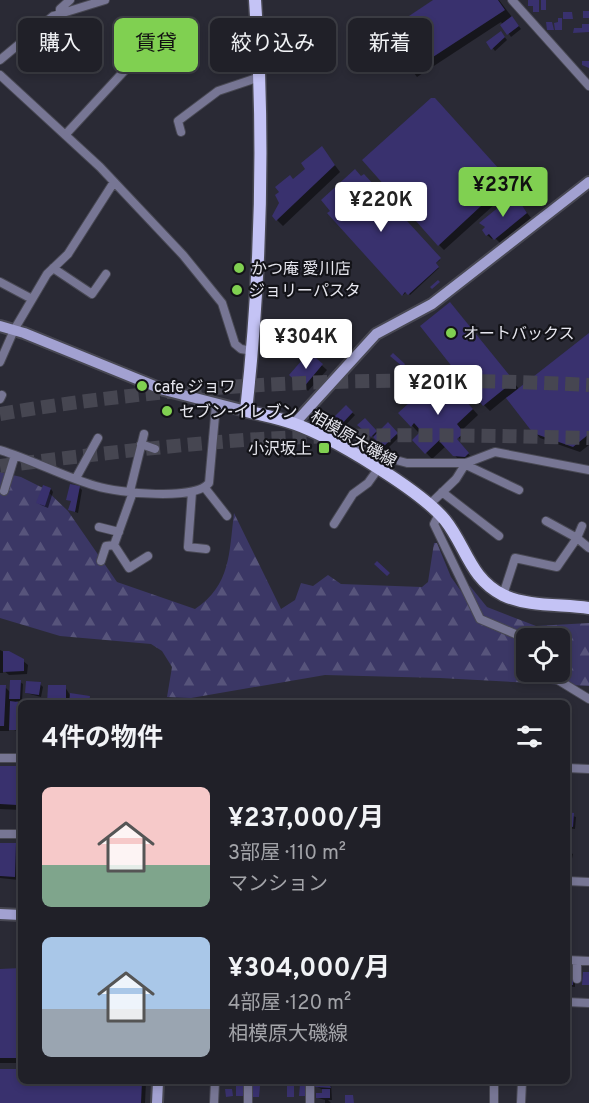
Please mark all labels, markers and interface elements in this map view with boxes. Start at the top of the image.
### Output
chip: 購入 [18,18,102,72]
chip: 賃貸 [114,18,198,72]
chip: 絞り込み [210,18,336,72]
chip: 新着 [348,18,432,72]
pin: ¥237K [461,167,545,218]
text: ¥237K [473,173,533,199]
pin: ¥220K [339,182,423,233]
text: ¥220K [349,188,413,214]
place label: かつ庵 愛川店 [251,260,351,280]
marker: かつ庵 愛川店 [232,261,246,275]
place label: ジョリーパスタ [249,282,361,302]
marker: ジョリーパスタ [230,283,244,297]
pin: ¥304K [264,319,348,370]
text: ¥304K [274,325,338,351]
place label: オートバックス [463,325,575,345]
marker: オートバックス [444,326,458,340]
pin: ¥201K [396,365,480,416]
text: ¥201K [408,371,468,397]
place label: cafe ジョワ [154,378,236,398]
marker: cafe ジョワ [135,379,149,393]
place label: セブン-イレブン [179,403,297,423]
marker: セブン-イレブン [160,404,174,418]
street label: 相模原大磯線 [306,407,400,472]
place label: 小沢坂上 [248,440,312,460]
marker: 小沢坂上 [317,441,331,455]
map controls [516,628,570,682]
button: locate [516,628,570,682]
icon: filters [513,720,546,753]
text: 4件の物件 [42,723,163,756]
text: ¥237,000/月 [228,803,384,836]
icon: home [90,811,162,883]
text: 3部屋 · 110 m² [228,841,346,867]
text: マンション [228,872,328,898]
text: ¥304,000/月 [228,953,390,986]
icon: home [90,961,162,1033]
text: 4部屋 · 120 m² [228,991,351,1017]
text: 相模原大磯線 [228,1022,348,1048]

